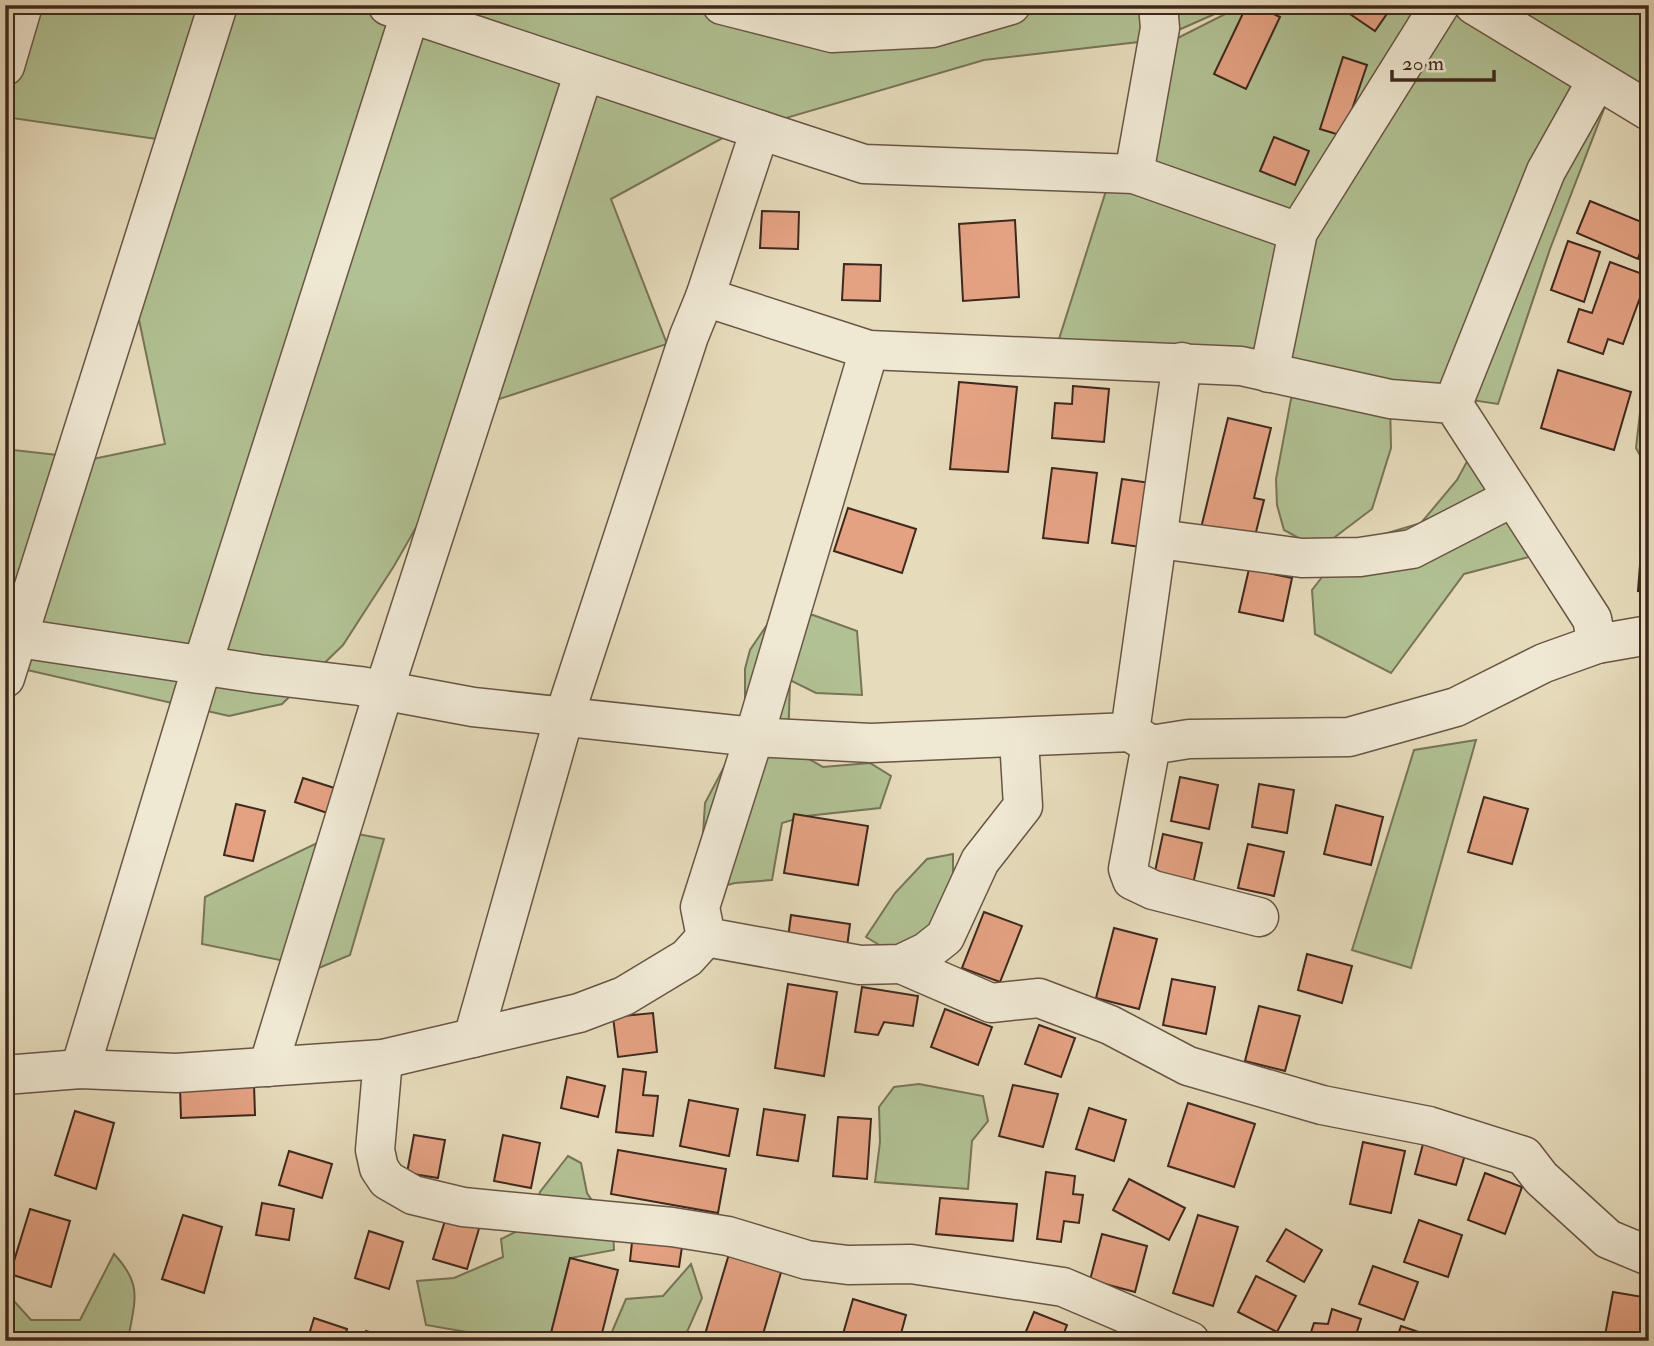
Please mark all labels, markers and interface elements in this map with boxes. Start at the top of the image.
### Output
scale bar [1392,38,1493,82]
text: 20 m [1402,50,1444,77]

